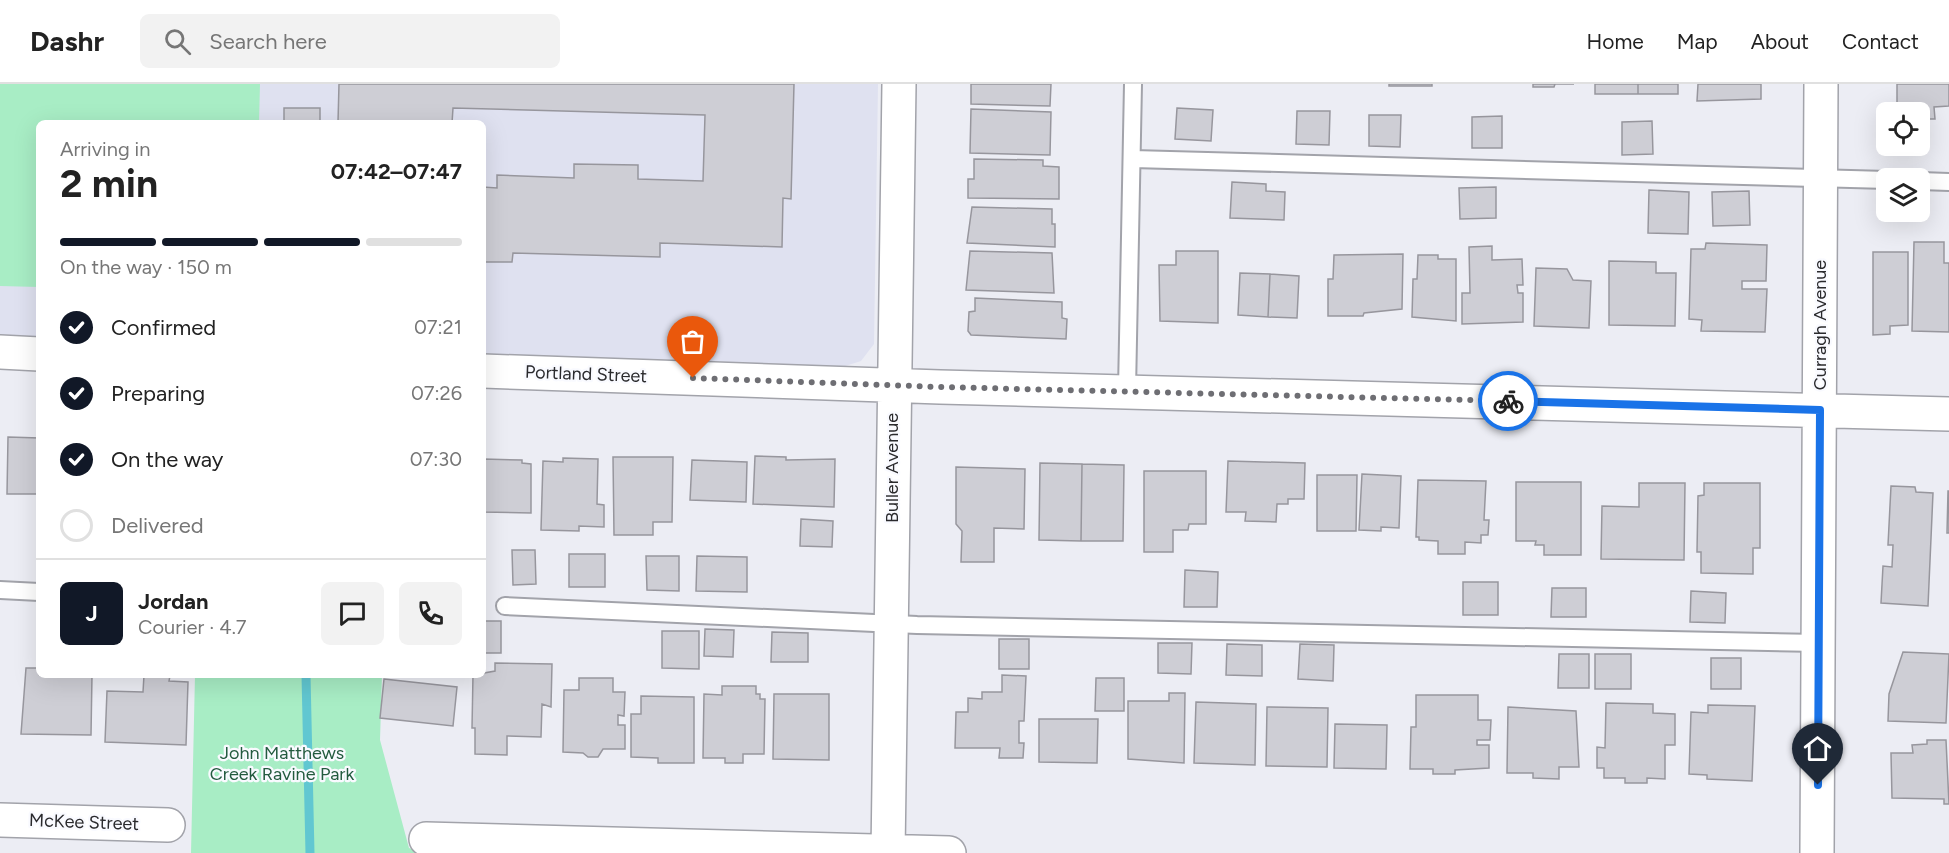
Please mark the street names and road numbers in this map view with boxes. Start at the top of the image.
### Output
street label: Curragh Avenue [1809,260,1831,390]
street label: Portland Street [525,361,648,387]
street label: Buller Avenue [881,413,903,523]
street label: McKee Street [28,809,140,835]

